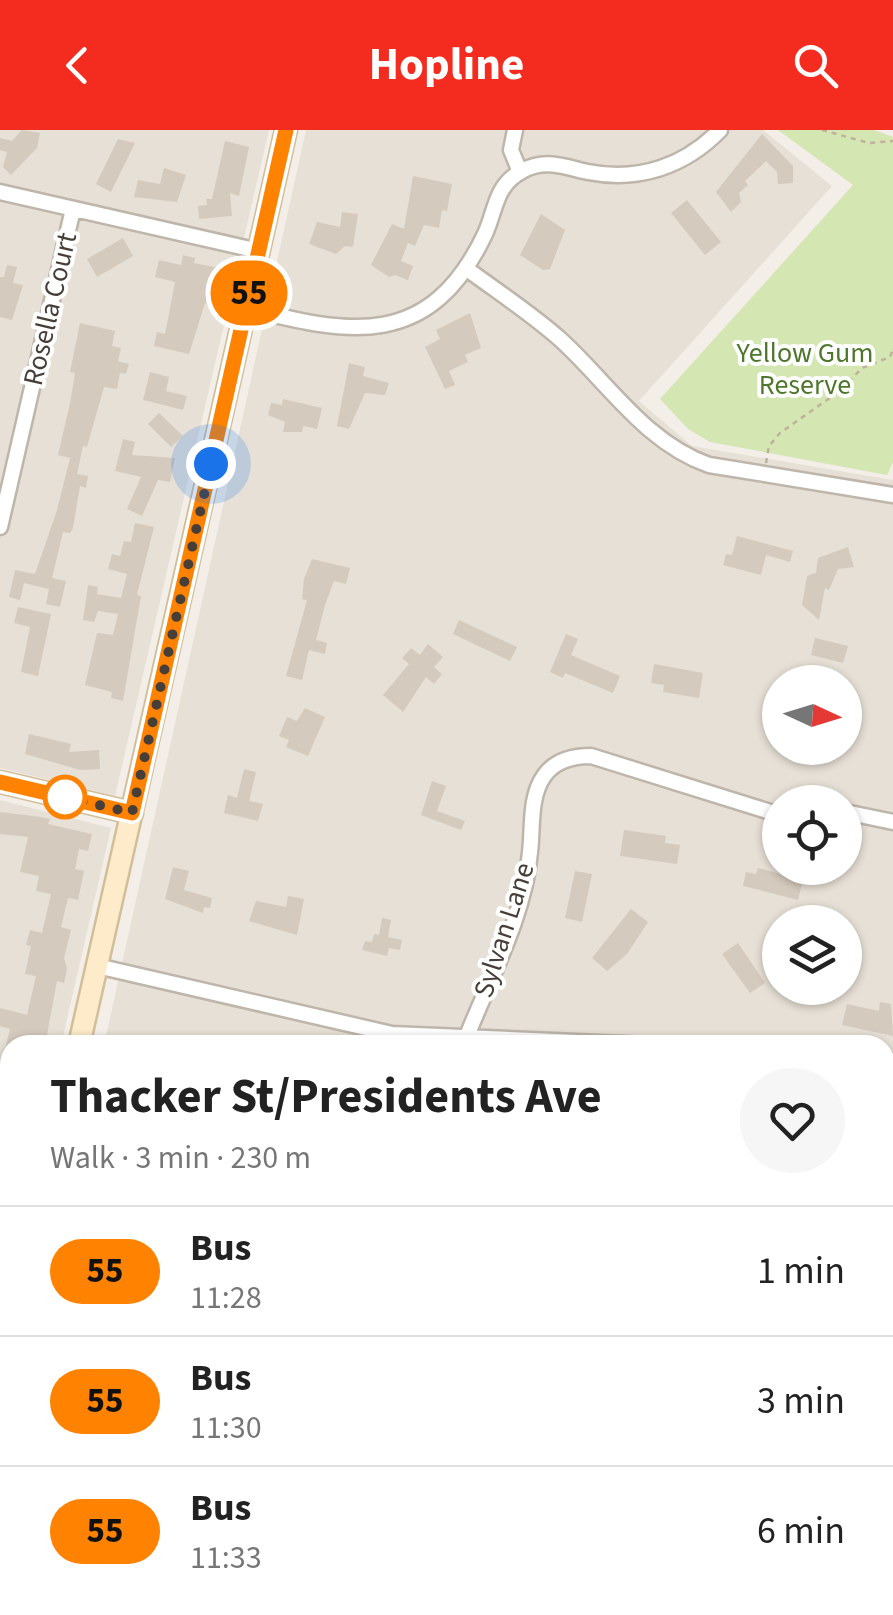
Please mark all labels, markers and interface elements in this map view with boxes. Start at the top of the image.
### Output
text: Hopline [369,33,524,97]
icon: back [50,38,105,93]
icon: search [788,38,843,93]
street label: Rosella Court [13,228,87,389]
line badge: 55 [204,260,294,326]
text: 55 [231,268,267,318]
park label: Yellow Gum Reserve [736,333,873,405]
your location [186,439,236,489]
north arrow [762,665,862,765]
map controls [762,665,862,1005]
unlabelled marker [44,776,86,818]
button: locate [762,785,862,885]
street label: Sylvan Lane [463,857,545,1003]
button: layers [762,905,862,1005]
text: Thacker St/Presidents Ave [50,1063,602,1131]
button: heart [740,1068,845,1173]
text: Walk · 3 min · 230 m [50,1135,311,1181]
text: Bus [190,1221,251,1275]
text: 1 min [757,1244,845,1298]
text: 55 [87,1246,123,1296]
text: 11:28 [190,1275,262,1321]
text: Bus [190,1351,251,1405]
text: 3 min [757,1374,845,1428]
text: 55 [87,1376,123,1426]
text: 11:30 [190,1405,262,1451]
text: Bus [190,1481,251,1535]
text: 6 min [757,1504,845,1558]
text: 55 [87,1506,123,1556]
text: 11:33 [190,1535,262,1581]

